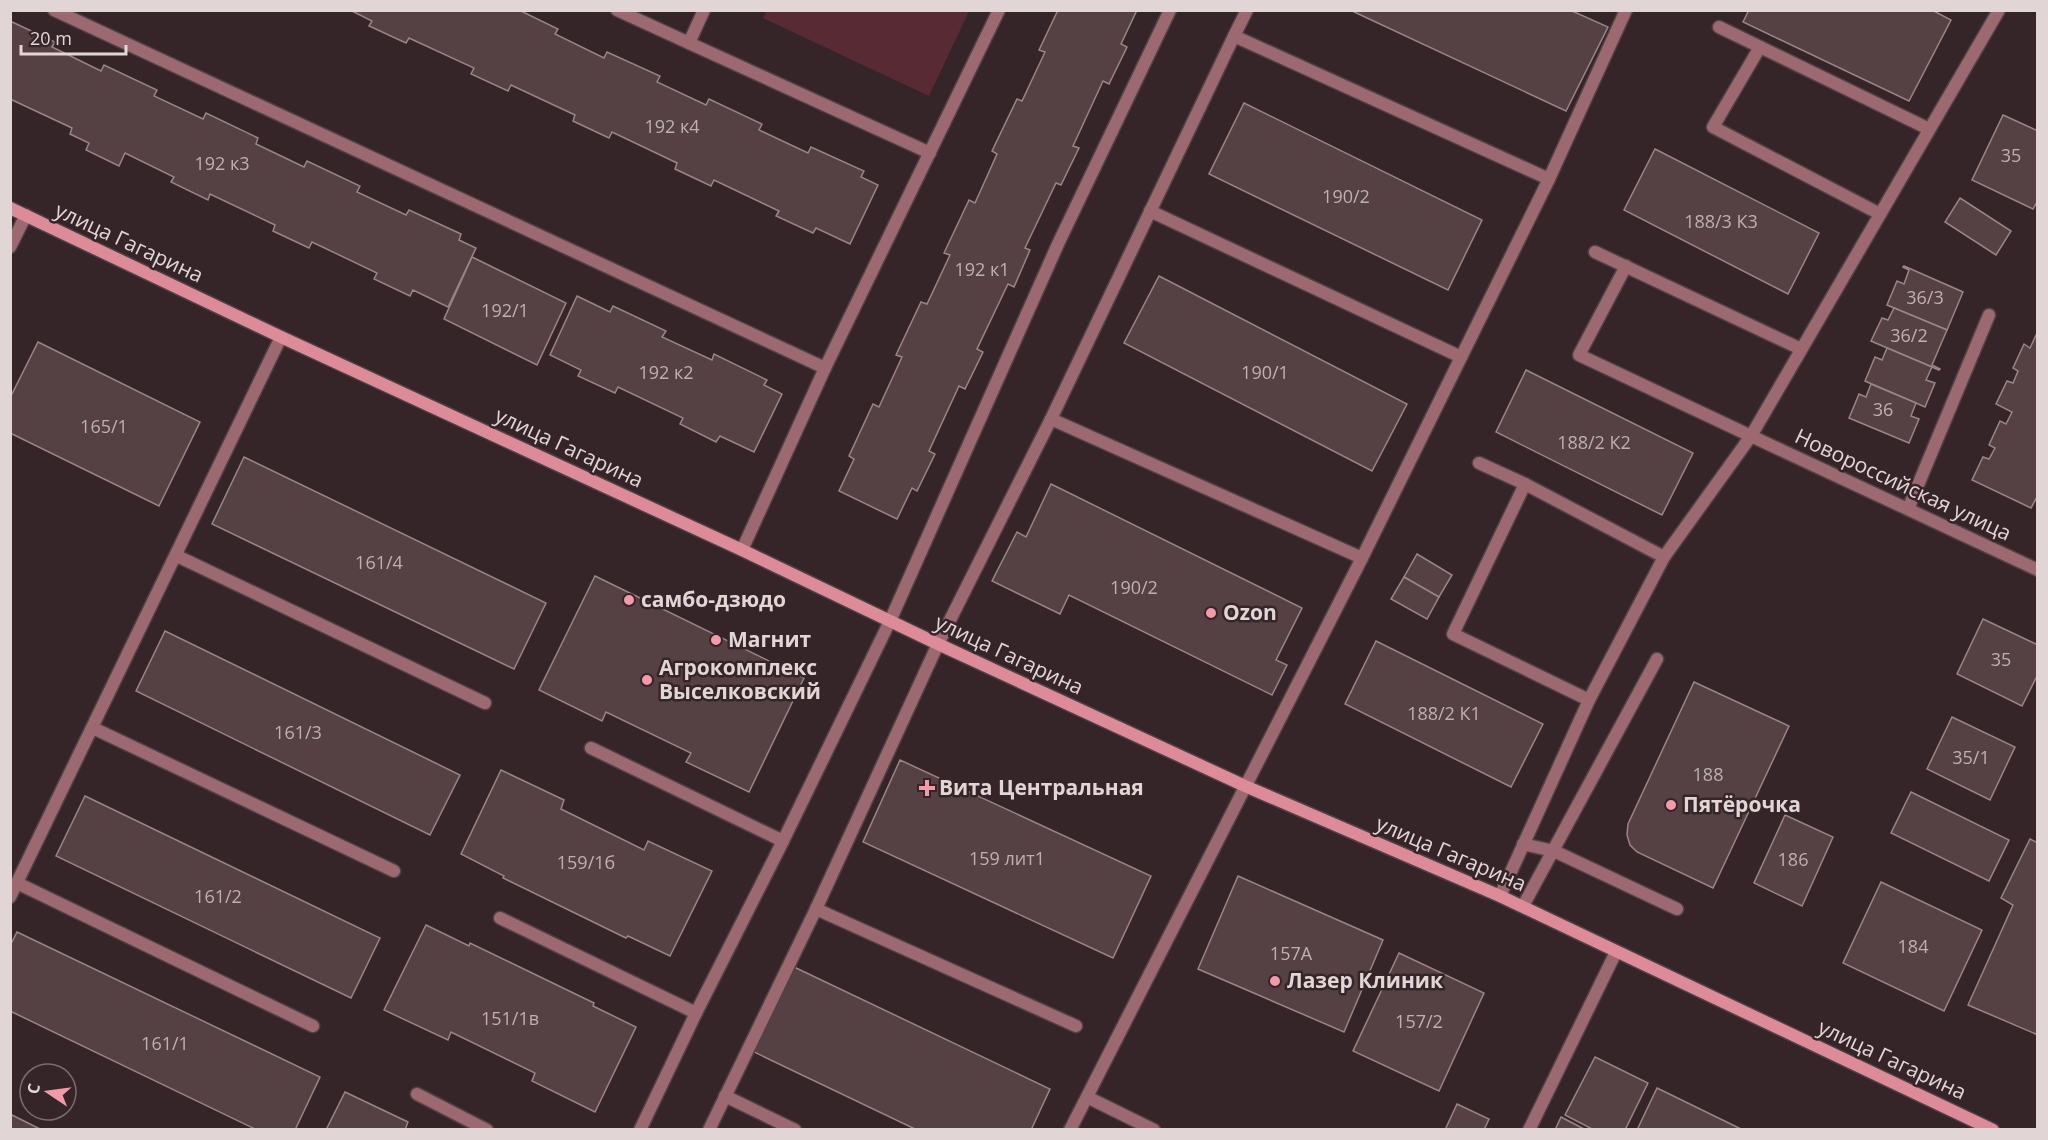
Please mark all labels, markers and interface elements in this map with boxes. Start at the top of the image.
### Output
scale bar [21,18,126,56]
text: 20 m [30,26,72,50]
house number: 192 к4 [644,114,700,138]
house number: 35 [2001,143,2021,167]
house number: 192 к3 [194,151,250,175]
house number: 190/2 [1322,184,1370,208]
street label: улица Гагарина [51,195,208,289]
house number: 188/3 К3 [1684,209,1758,233]
house number: 192 к1 [954,257,1010,281]
house number: 36/3 [1906,285,1944,309]
house number: 192/1 [481,298,529,322]
house number: 36/2 [1890,323,1928,347]
house number: 192 к2 [638,360,694,384]
house number: 190/1 [1241,360,1289,384]
house number: 36 [1873,397,1893,421]
street label: улица Гагарина [491,400,648,494]
house number: 165/1 [80,414,128,438]
street label: Новороссийская улица [1791,422,2016,547]
house number: 188/2 К2 [1557,430,1631,454]
house number: 161/4 [355,550,403,574]
house number: 190/2 [1110,575,1158,599]
place label: самбо-дзюдо [641,585,786,613]
marker: самбо-дзюдо [622,593,636,607]
place label: Ozon [1223,598,1277,626]
marker: Ozon [1204,606,1218,620]
street label: улица Гагарина [931,607,1088,701]
place label: Магнит [728,625,812,653]
marker: Магнит [709,633,723,647]
house number: 35 [1991,647,2011,671]
place label: Агрокомплекс Выселковский [659,653,821,705]
marker: Агрокомплекс Выселковский [640,673,654,687]
house number: 188/2 К1 [1407,701,1481,725]
house number: 161/3 [274,720,322,744]
house number: 35/1 [1952,745,1990,769]
house number: 188 [1693,762,1723,786]
place label: Вита Центральная [939,773,1144,801]
marker: Вита Центральная [920,781,934,795]
place label: Пятёрочка [1683,790,1801,818]
marker: Пятёрочка [1664,798,1678,812]
street label: улица Гагарина [1372,809,1531,897]
house number: 159 лит1 [969,846,1045,870]
house number: 186 [1778,847,1808,871]
house number: 159/1б [557,850,615,874]
house number: 161/2 [194,884,242,908]
house number: 184 [1898,934,1928,958]
house number: 157А [1270,941,1313,965]
place label: Лазер Клиник [1287,966,1443,994]
marker: Лазер Клиник [1268,974,1282,988]
house number: 151/1в [481,1006,539,1030]
house number: 157/2 [1395,1009,1443,1033]
street label: улица Гагарина [1814,1012,1971,1106]
house number: 161/1 [141,1031,189,1055]
north arrow [18,1062,78,1122]
text: С [22,1081,45,1096]

